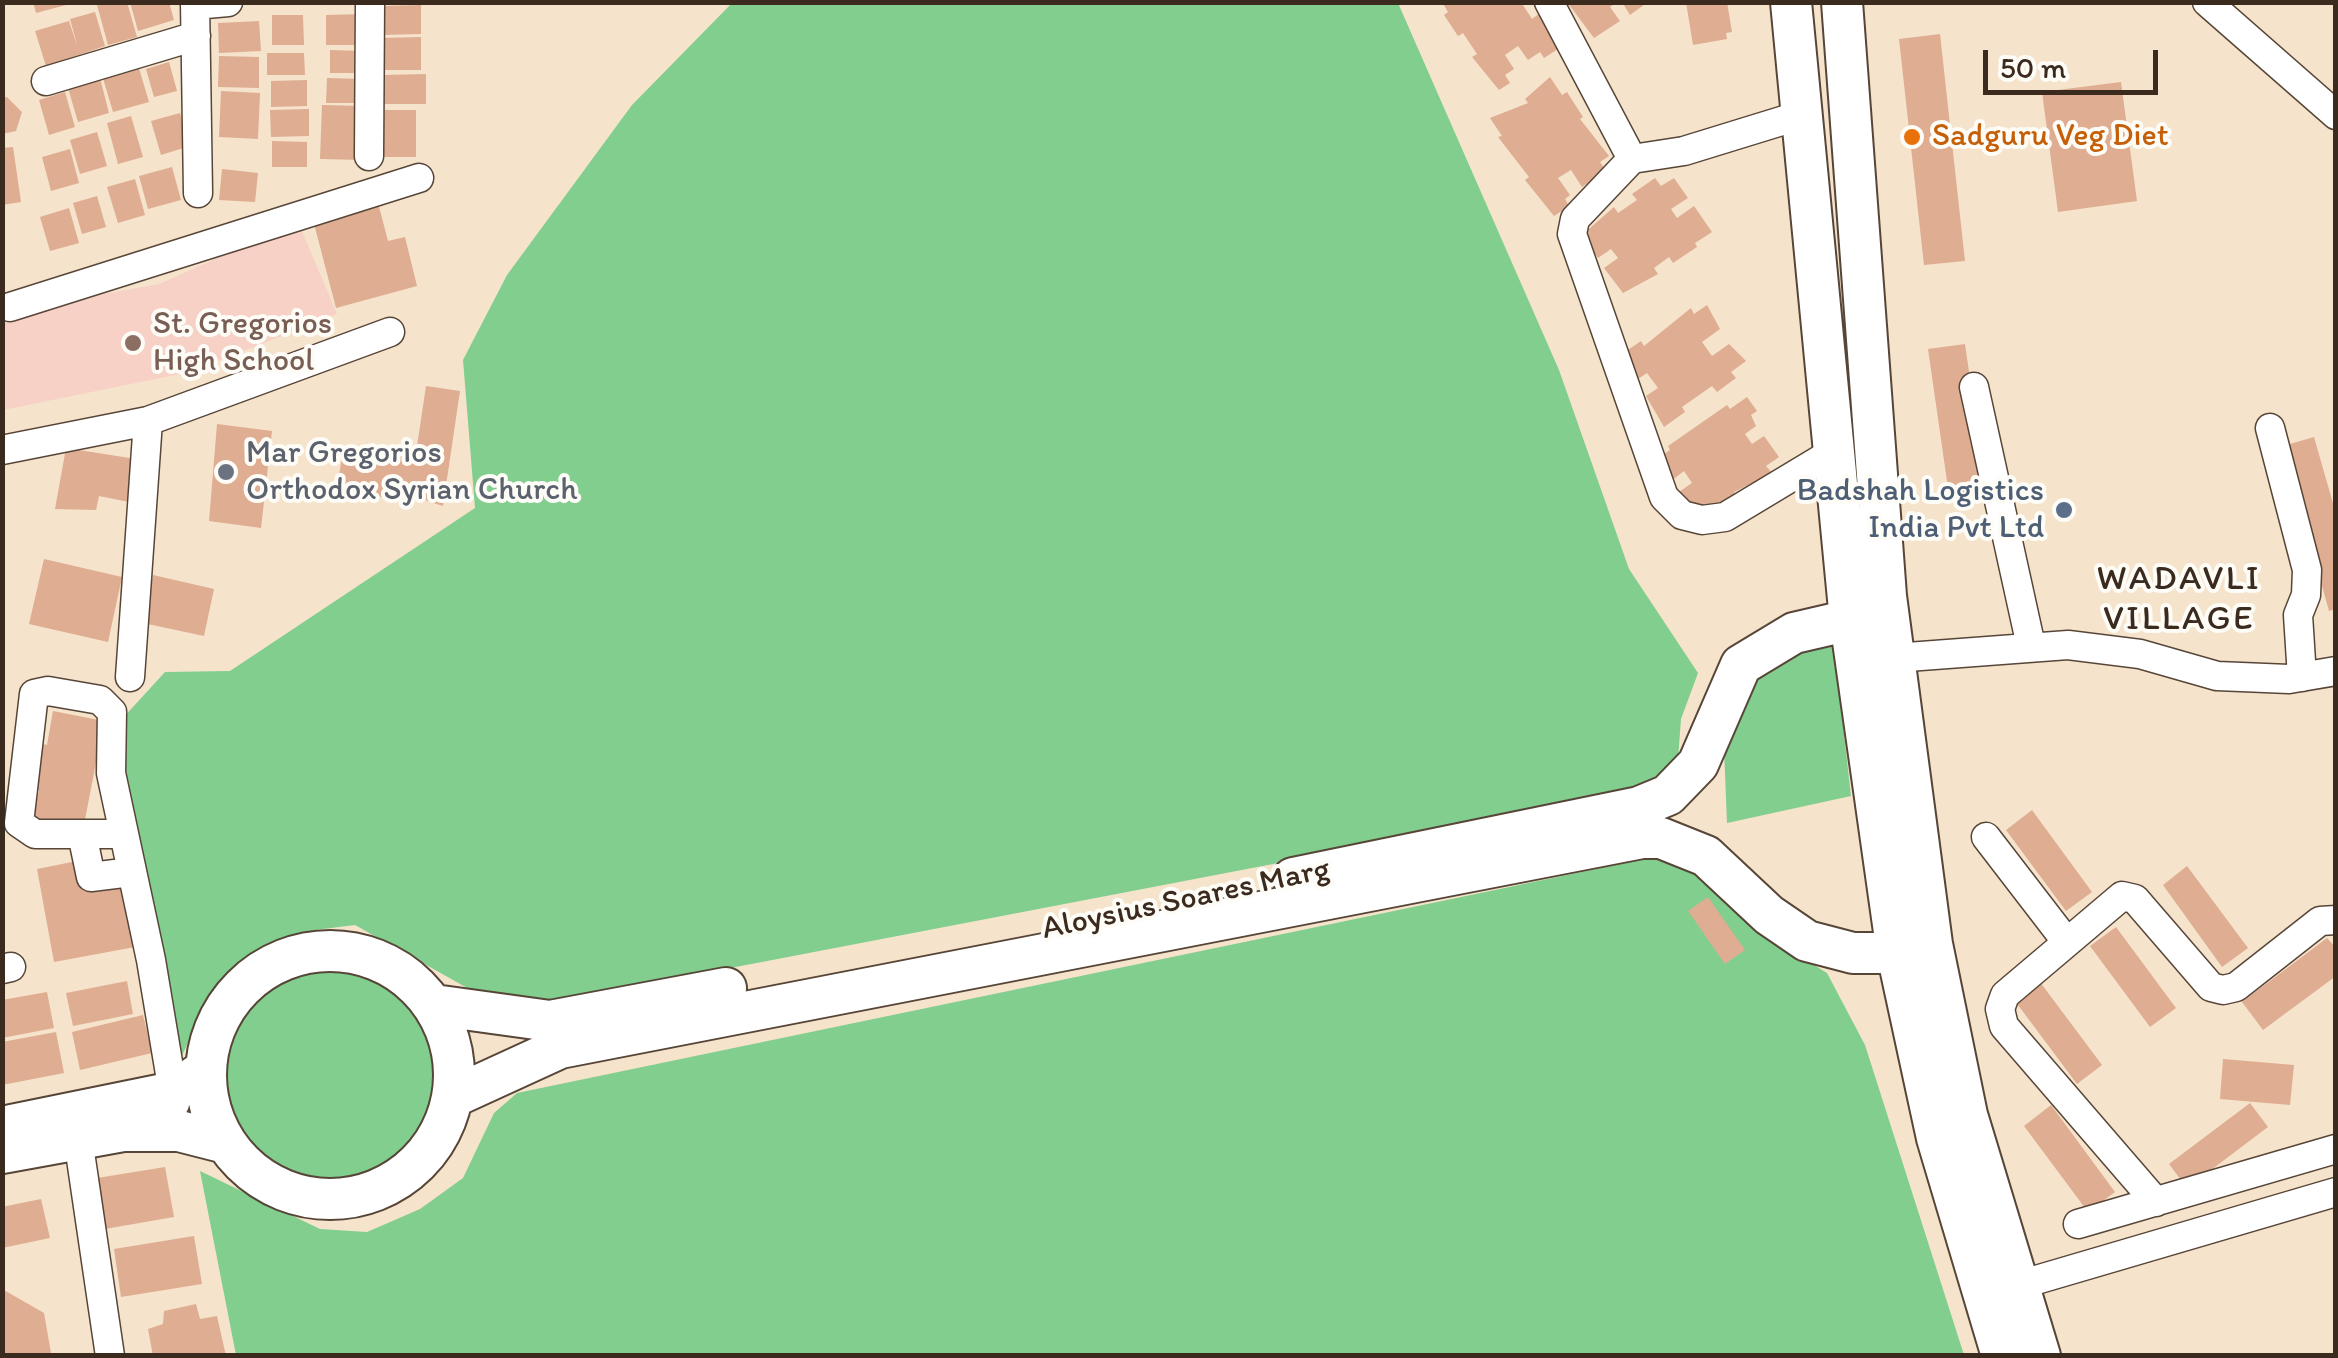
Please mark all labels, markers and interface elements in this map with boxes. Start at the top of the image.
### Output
scale bar [1988,30,2163,92]
text: 50 m [2000,49,2066,86]
place label: Sadguru Veg Diet [1932,118,2169,156]
marker: Sadguru Veg Diet [1901,126,1923,148]
place label: St. Gregorios High School [153,306,332,381]
marker: St. Gregorios High School [122,332,144,354]
place label: Mar Gregorios Orthodox Syrian Church [246,435,577,510]
marker: Mar Gregorios Orthodox Syrian Church [215,461,237,483]
place label: Badshah Logistics India Pvt Ltd [1797,473,2044,548]
marker: Badshah Logistics India Pvt Ltd [2053,499,2075,521]
district label: WADAVLI VILLAGE [2096,559,2262,641]
street label: Aloysius Soares Marg [1039,851,1333,949]

